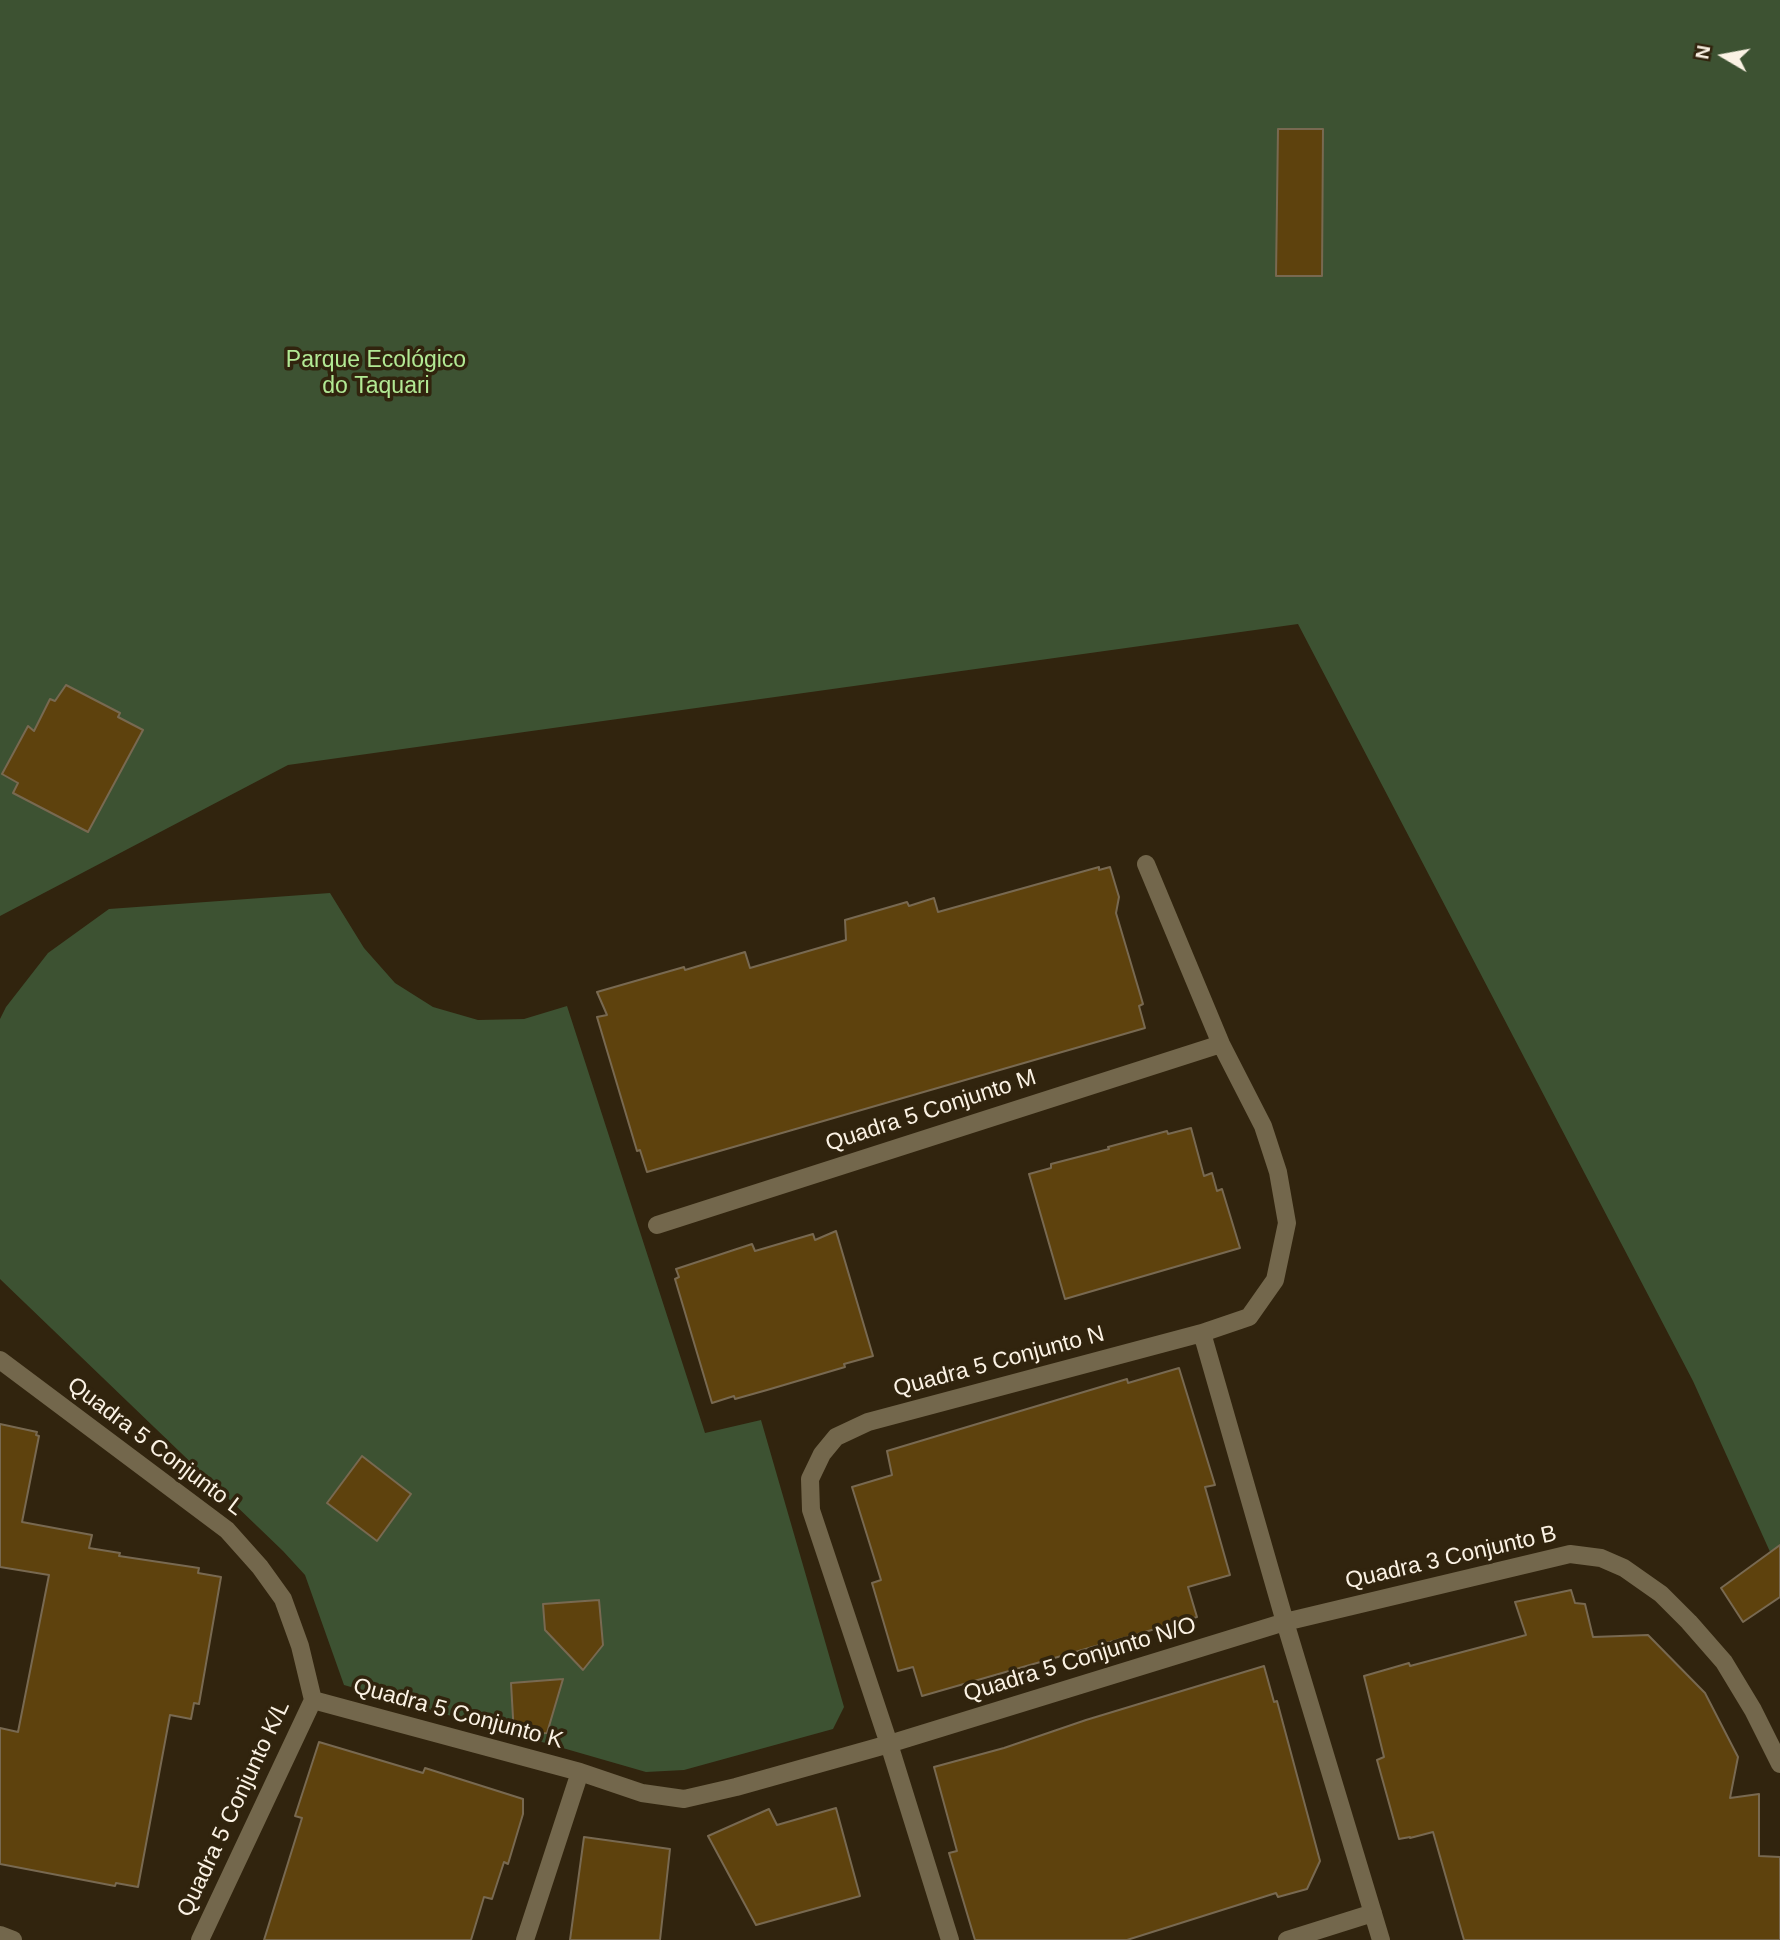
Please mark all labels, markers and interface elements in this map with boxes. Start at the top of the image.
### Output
north arrow [1689,21,1759,91]
text: N [1691,44,1714,61]
park label: Parque Ecológico do Taquari [286,347,466,401]
street label: Quadra 5 Conjunto M [822,1064,1040,1158]
street label: Quadra 5 Conjunto N [890,1321,1108,1403]
street label: Quadra 5 Conjunto L [61,1372,249,1522]
street label: Quadra 3 Conjunto B [1343,1520,1559,1596]
street label: Quadra 5 Conjunto N/O [960,1611,1200,1709]
street label: Quadra 5 Conjunto K [350,1673,566,1755]
street label: Quadra 5 Conjunto K/L [172,1697,296,1921]

